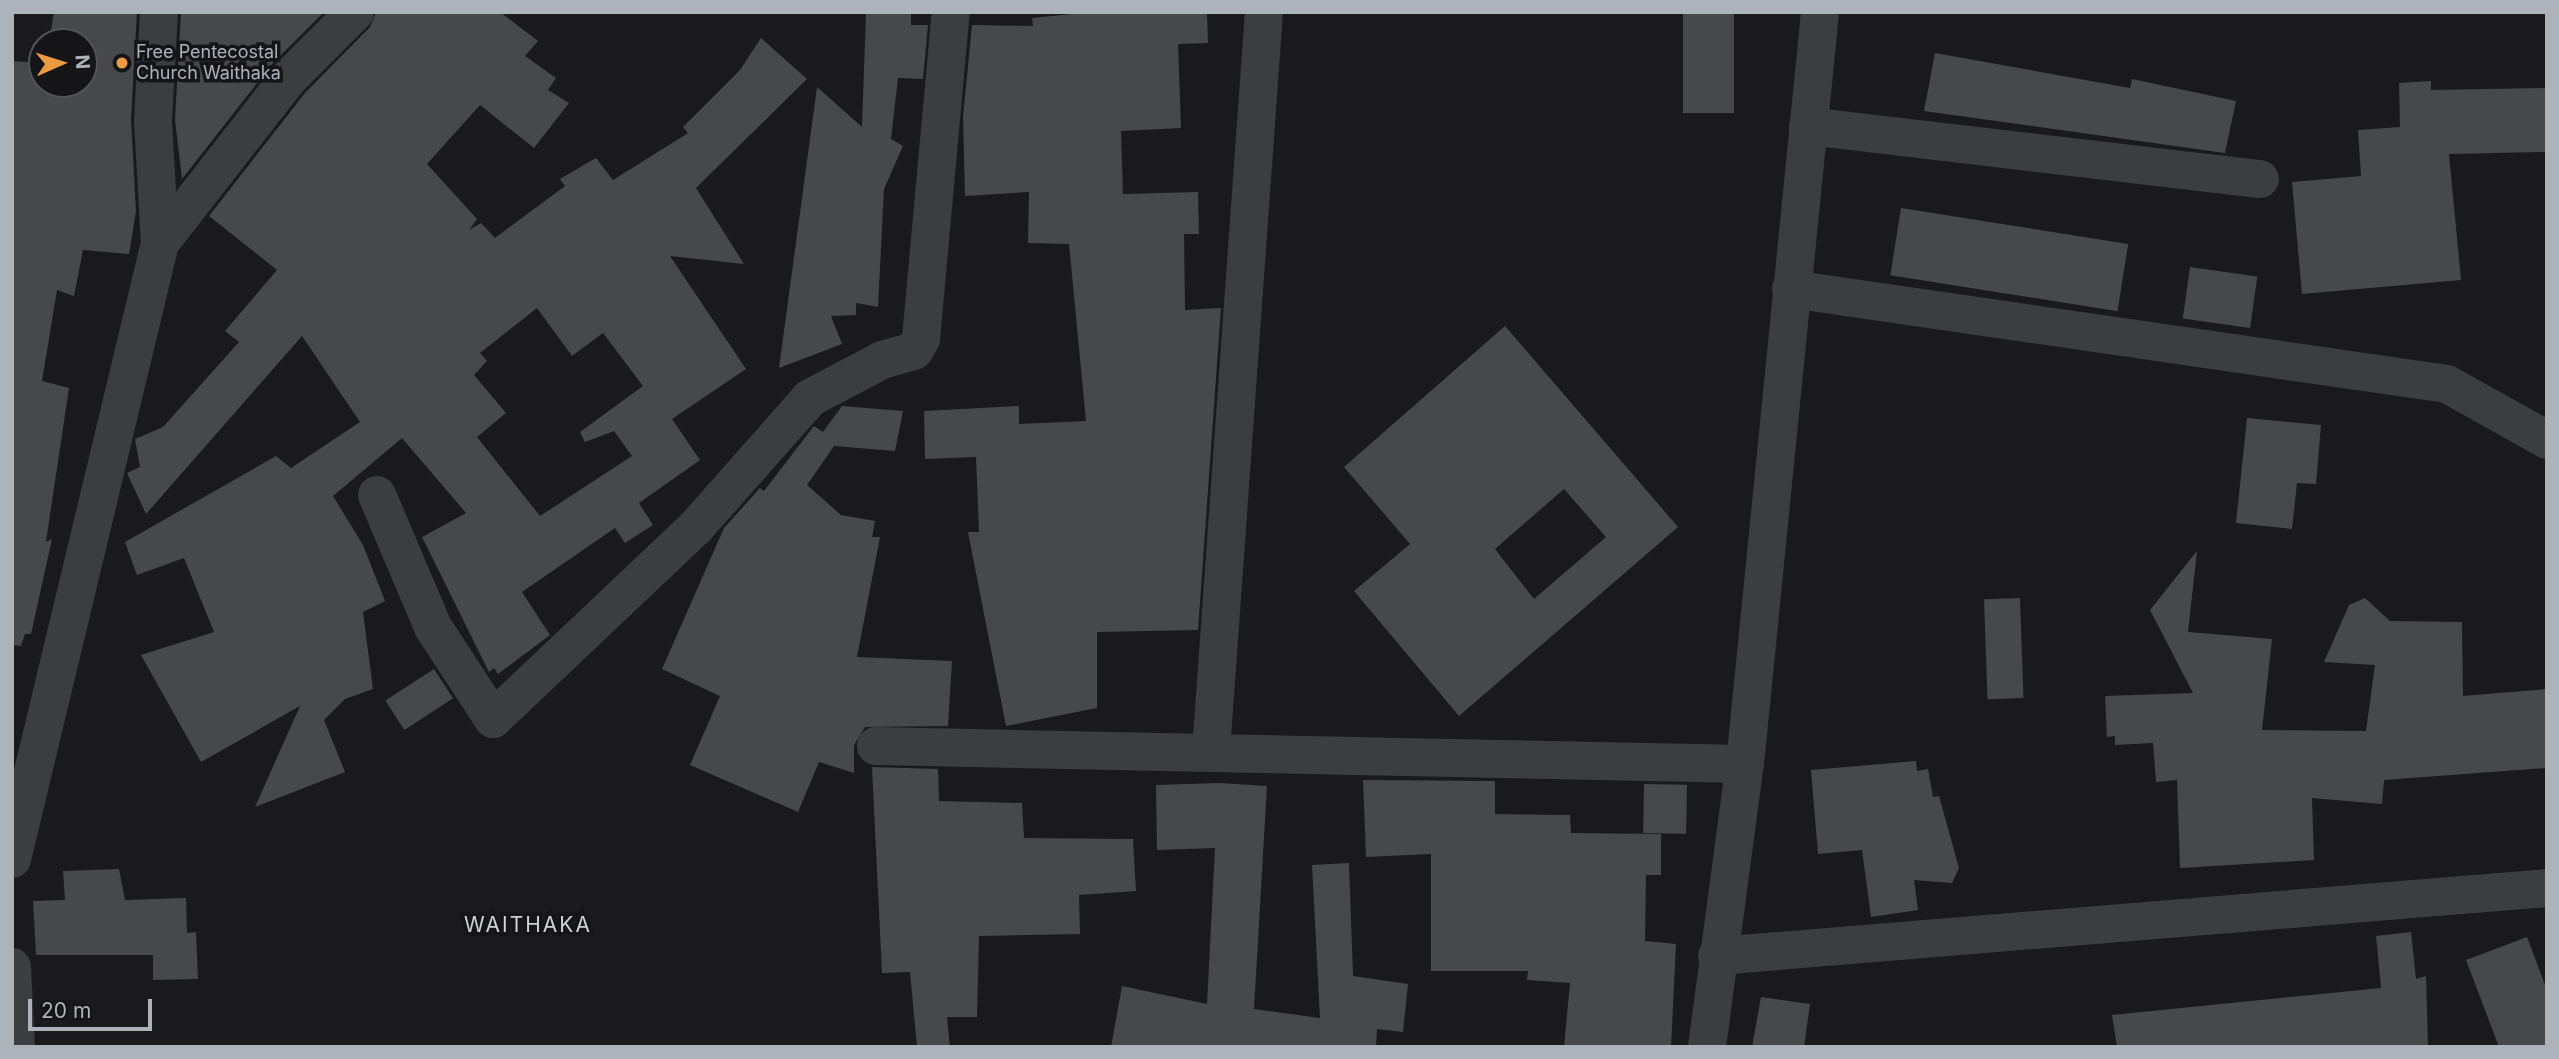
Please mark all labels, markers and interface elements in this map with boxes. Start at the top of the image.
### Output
north arrow [28,28,98,98]
place label: Free Pentecostal Church Waithaka [136,42,281,84]
text: N [71,54,94,70]
marker: Free Pentecostal Church Waithaka [114,55,130,71]
district label: WAITHAKA [465,912,591,938]
scale bar [32,986,156,1030]
text: 20 m [41,998,91,1023]

